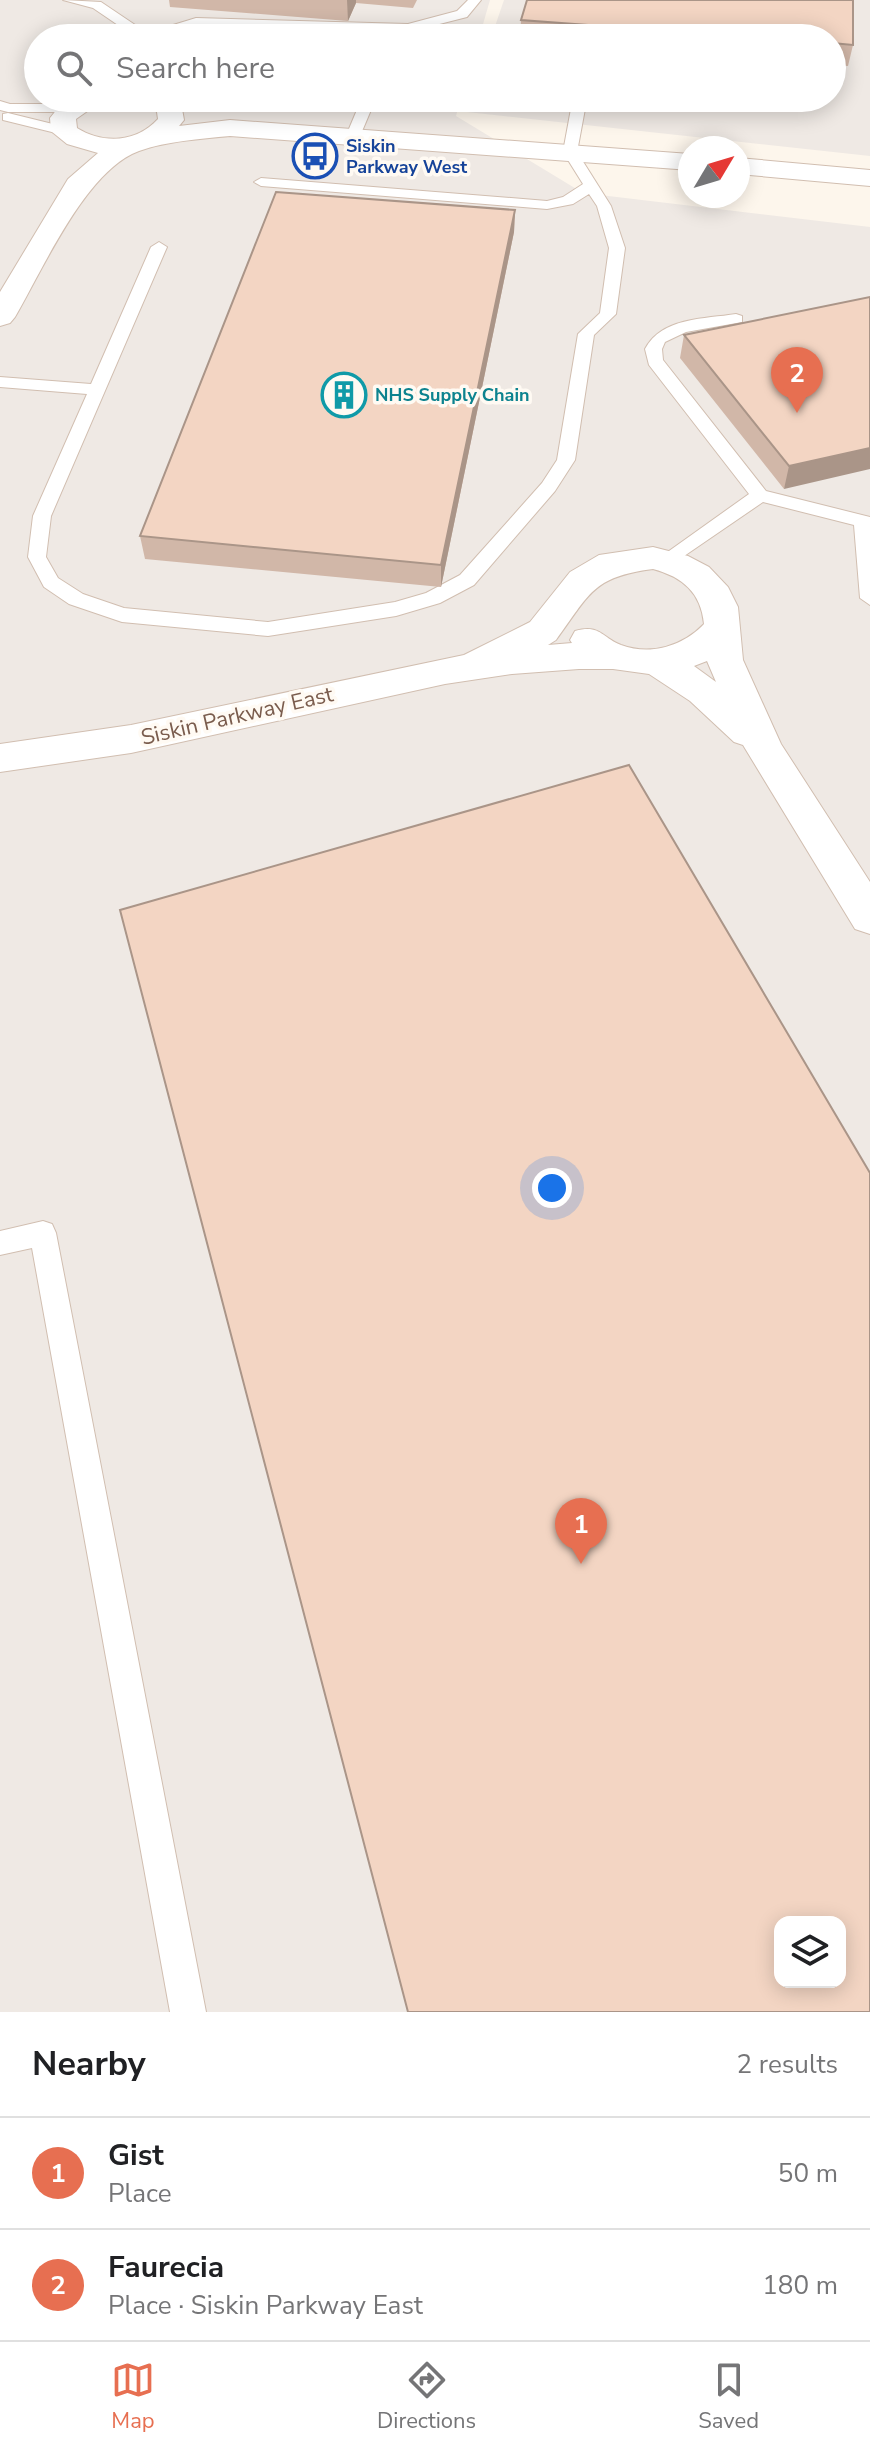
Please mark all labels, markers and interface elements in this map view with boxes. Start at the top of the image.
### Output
search box [24,24,846,112]
icon: search [52,46,96,90]
text: Search here [116,48,275,89]
bus stop icon: Siskin Parkway West [291,132,339,180]
place label: Siskin Parkway West [346,134,467,179]
north arrow [678,136,750,208]
pin: 2 [771,347,823,413]
building icon: NHS Supply Chain [320,371,368,419]
place label: NHS Supply Chain [375,383,530,407]
street label: Siskin Parkway East [138,679,336,753]
your location [532,1168,572,1208]
pin: 1 [555,1498,607,1564]
map controls [774,1916,846,1988]
button: layers [774,1916,846,1988]
text: Nearby [32,2041,146,2087]
text: 2 results [737,2047,838,2082]
text: Gist [108,2135,164,2176]
text: 1 [50,2156,66,2191]
text: 50 m [778,2156,838,2191]
text: Place [108,2176,172,2211]
text: Faurecia [108,2247,224,2288]
text: 2 [50,2268,66,2303]
text: 180 m [762,2268,838,2303]
text: Place · Siskin Parkway East [108,2288,423,2323]
tab: Map [111,2358,155,2436]
tab: Directions [377,2358,476,2436]
tab: Saved [698,2358,759,2436]

